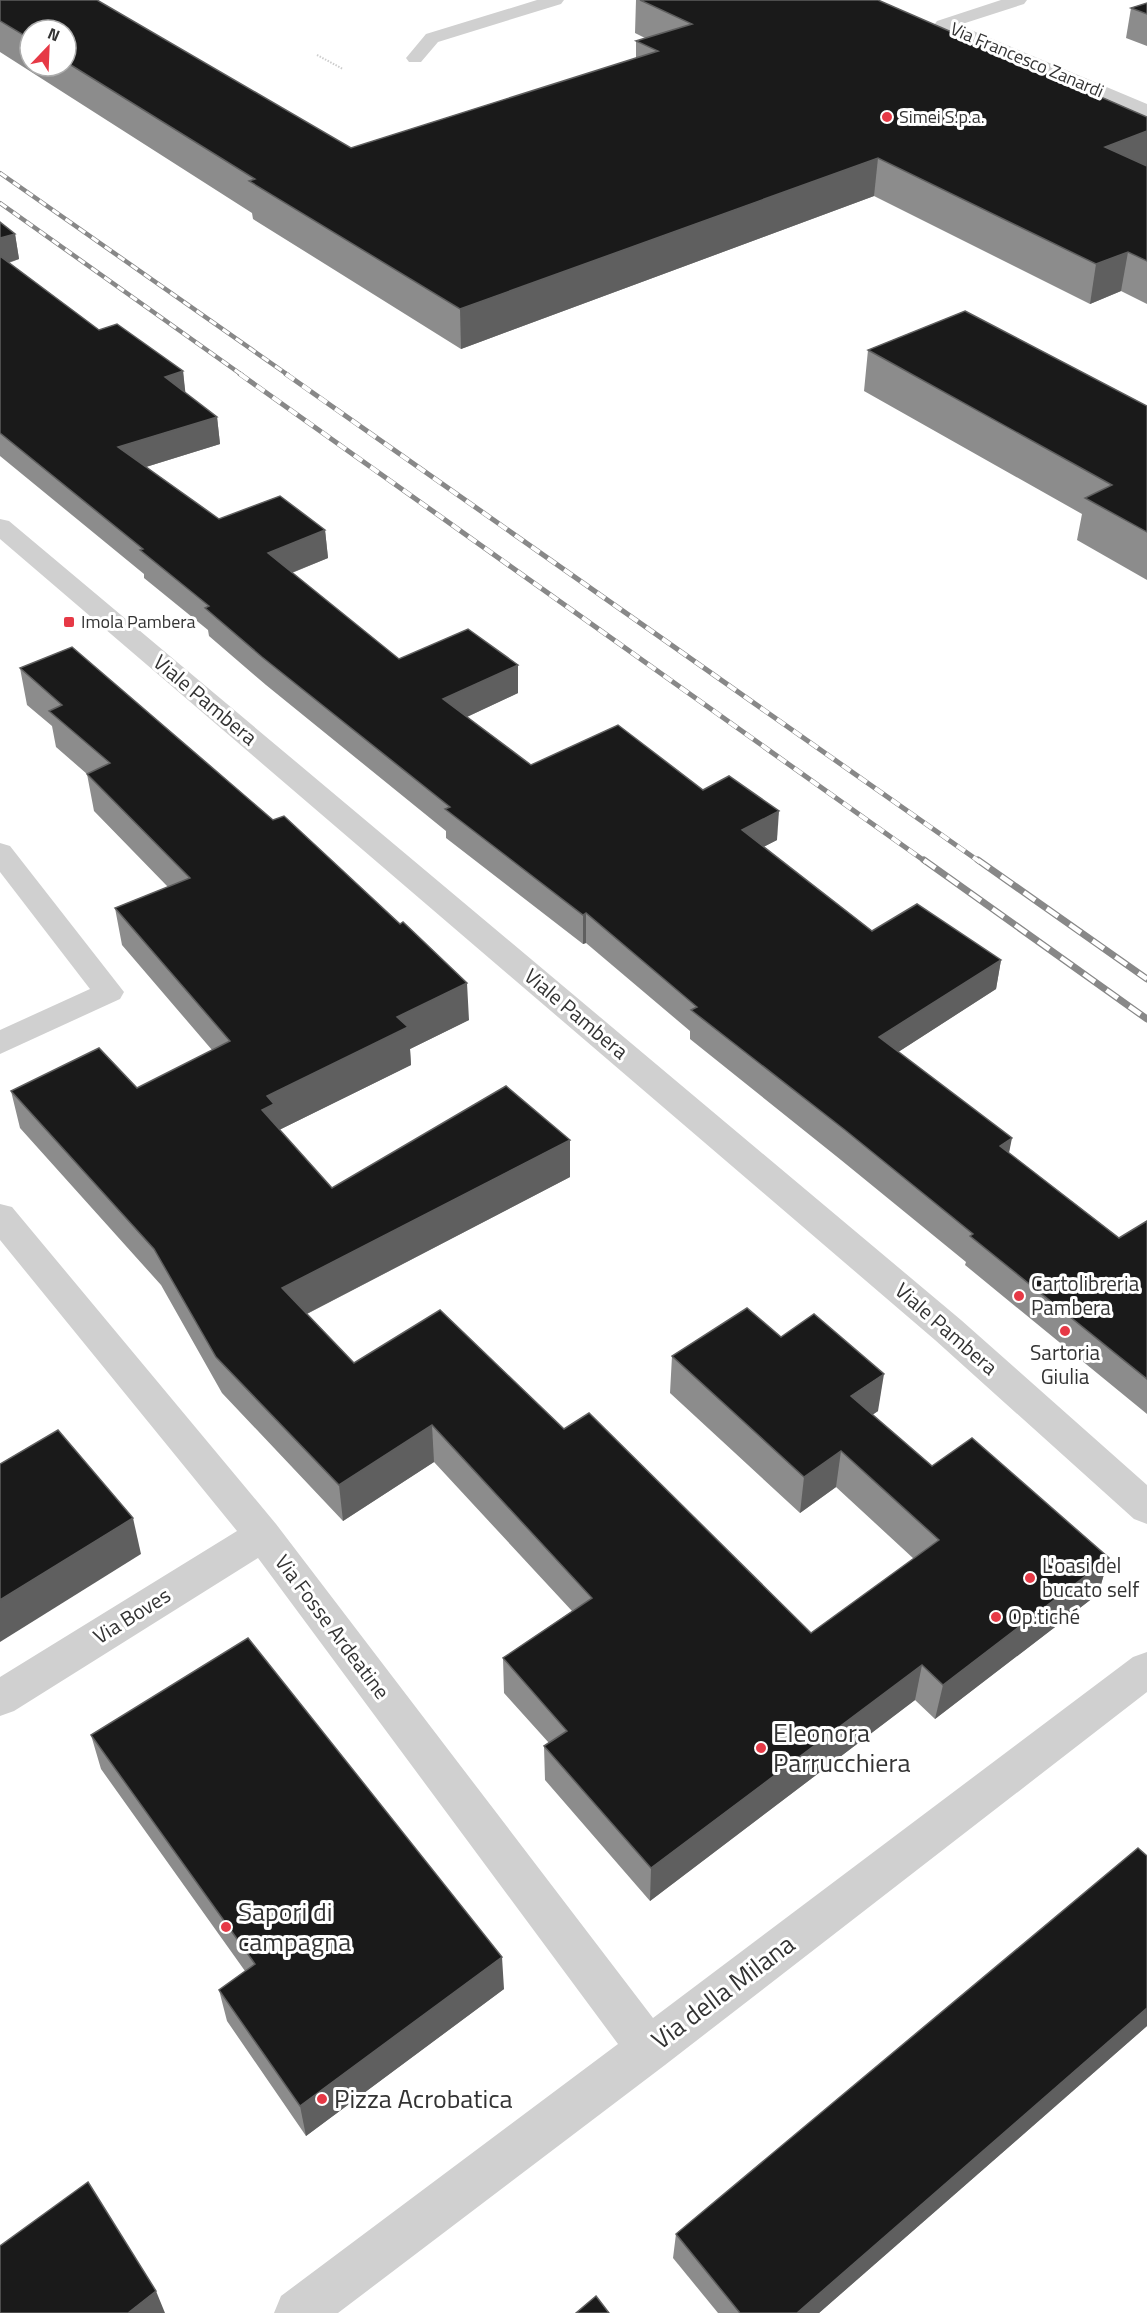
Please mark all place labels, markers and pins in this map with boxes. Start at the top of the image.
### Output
place label: Simei S.p.a. [899,103,985,130]
marker: Simei S.p.a. [880,110,894,124]
place label: Imola Pambera [81,608,196,635]
marker: Imola Pambera [62,615,76,629]
place label: Cartolibreria Pambera [1031,1267,1140,1323]
marker: Cartolibreria Pambera [1012,1289,1026,1303]
marker: Sartoria Giulia [1058,1324,1072,1338]
place label: Sartoria Giulia [1030,1336,1100,1392]
place label: L'oasi del bucato self [1042,1549,1139,1605]
marker: L'oasi del bucato self [1023,1571,1037,1585]
place label: Op.tiché [1008,1600,1080,1632]
marker: Op.tiché [989,1610,1003,1624]
place label: Eleonora Parrucchiera [773,1713,910,1782]
marker: Eleonora Parrucchiera [754,1741,768,1755]
place label: Sapori di campagna [238,1892,351,1961]
marker: Sapori di campagna [219,1920,233,1934]
place label: Pizza Acrobatica [334,2079,513,2118]
marker: Pizza Acrobatica [315,2092,329,2106]

